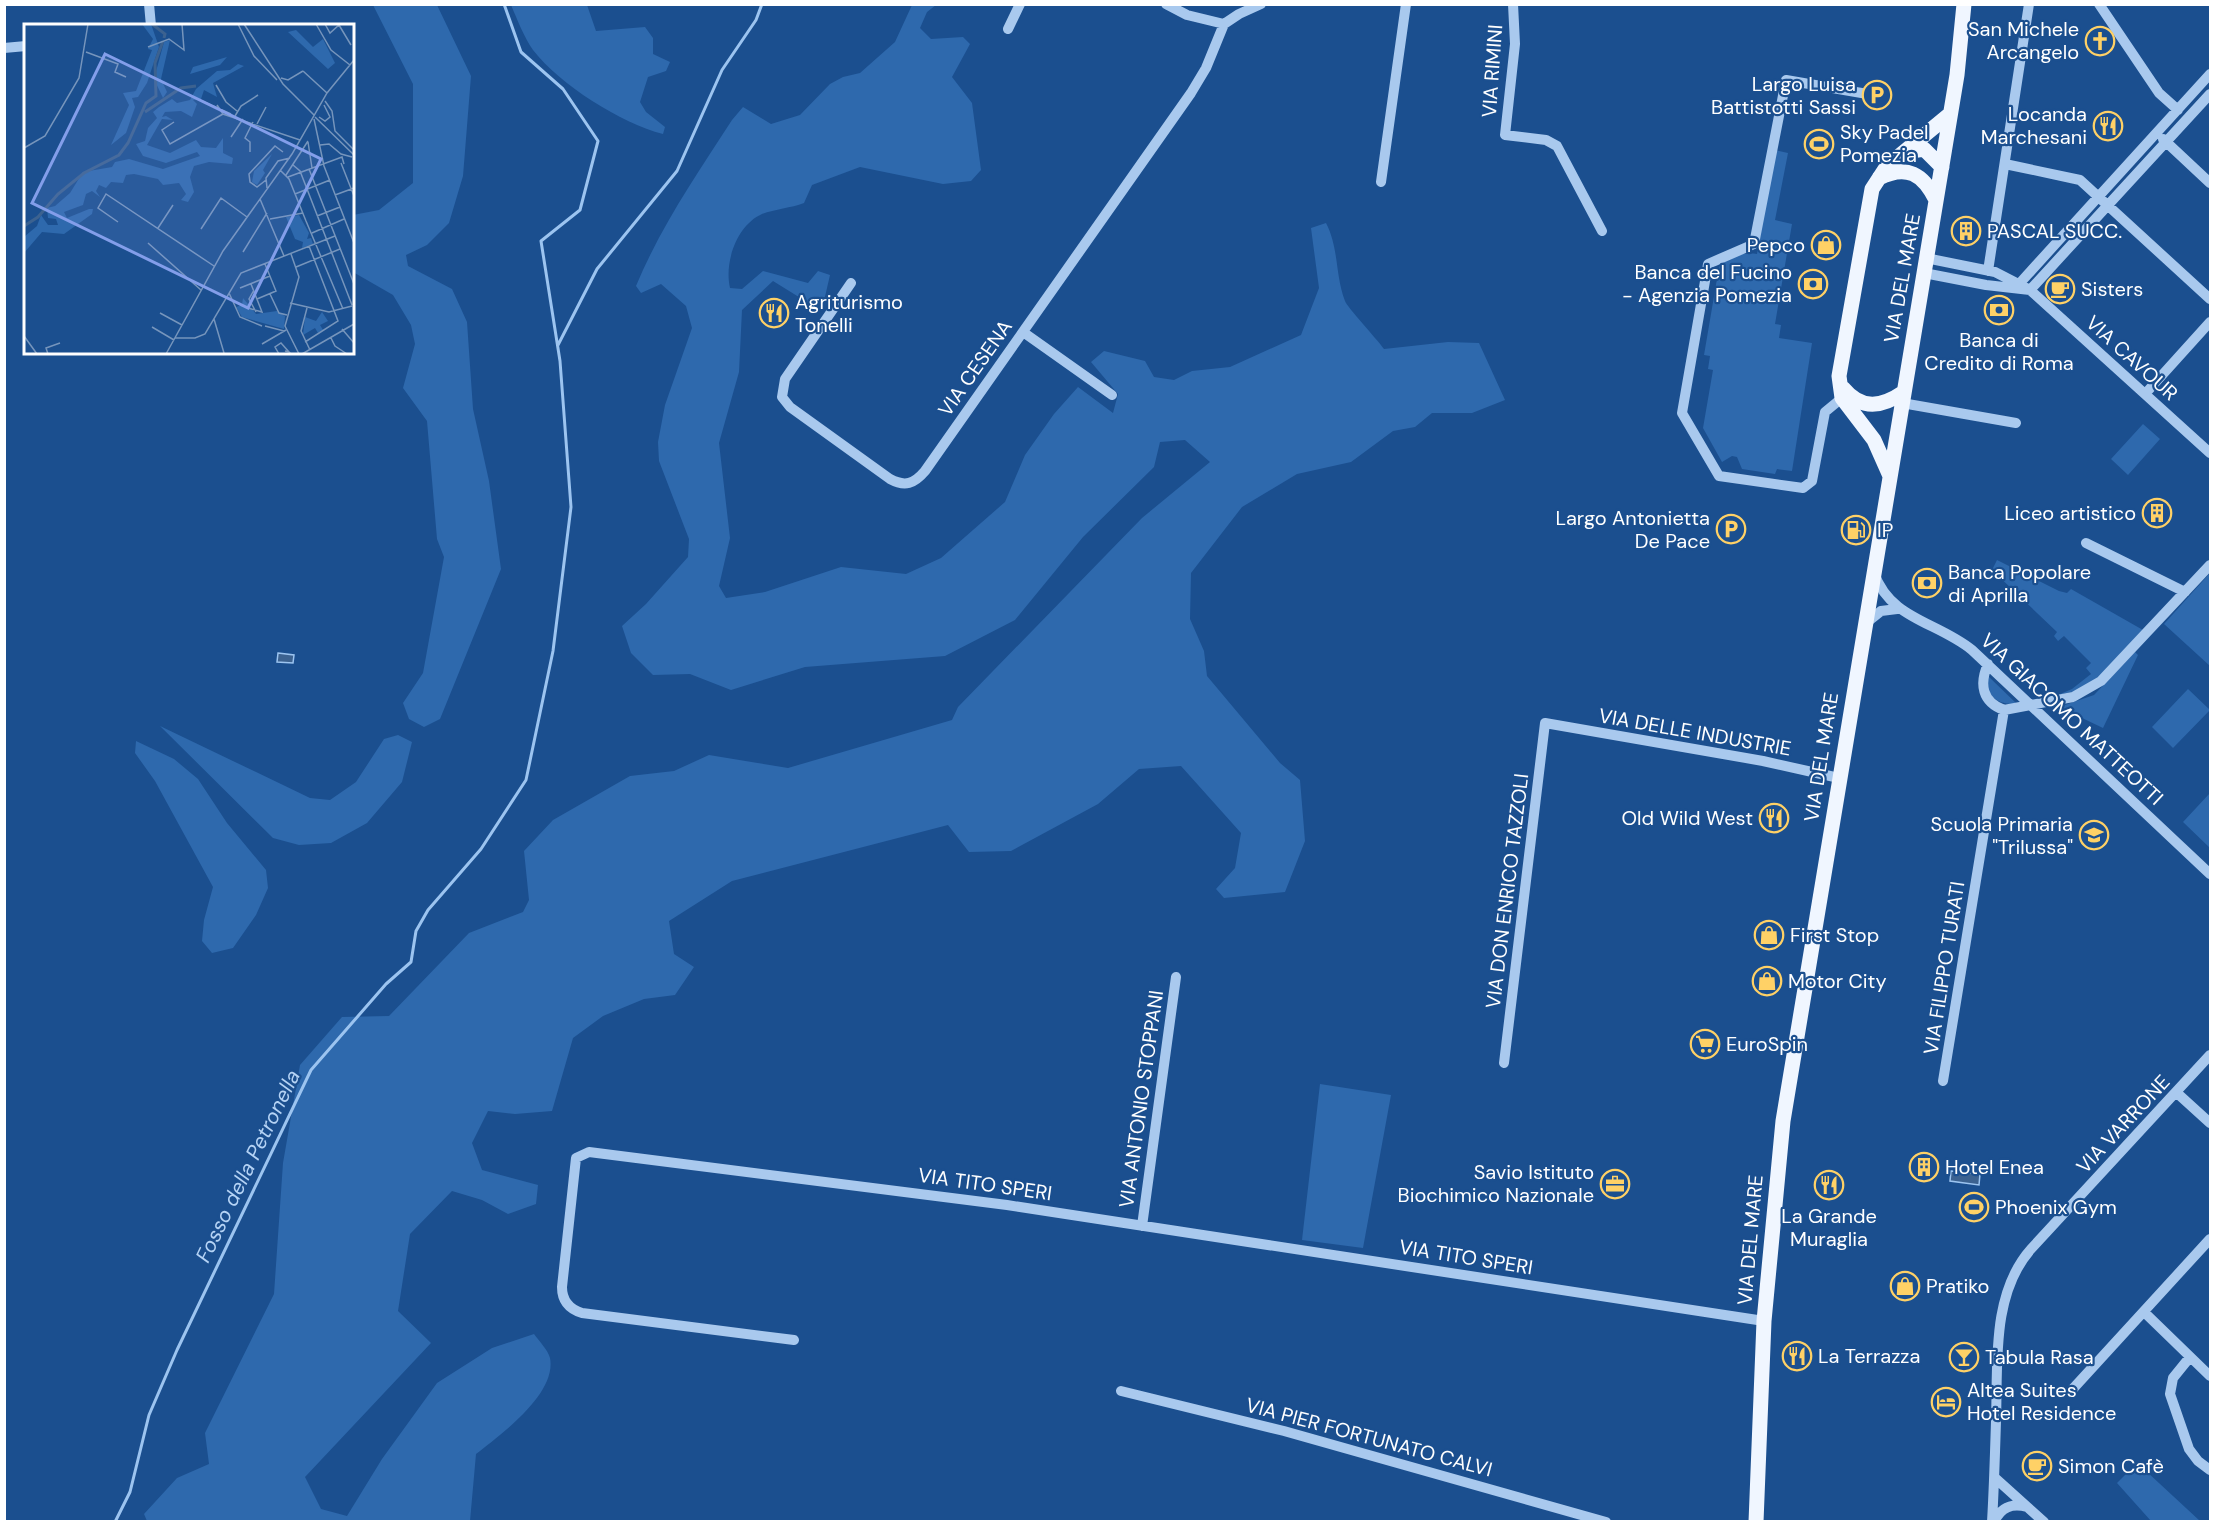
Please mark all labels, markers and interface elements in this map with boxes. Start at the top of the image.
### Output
place label: San Michele Arcangelo [1968,16,2079,65]
inset map [24,24,354,354]
street label: VIA RIMINI [1476,24,1508,118]
church icon: San Michele Arcangelo [2084,25,2116,57]
place label: Largo Luisa Battistotti Sassi [1711,71,1856,120]
parking icon: Largo Luisa Battistotti Sassi [1861,79,1893,111]
place label: Locanda Marchesani [1981,101,2087,150]
restaurant icon: Locanda Marchesani [2092,110,2124,142]
place label: Sky Padel Pomezia [1840,119,1929,168]
sports icon: Sky Padel Pomezia [1803,128,1835,160]
street label: VIA DEL MARE [1878,211,1926,345]
building icon: PASCAL SUCC. [1950,215,1982,247]
place label: PASCAL SUCC. [1987,218,2122,244]
shop icon: Pepco [1810,229,1842,261]
place label: Pepco [1747,232,1805,258]
place label: Banca del Fucino - Agenzia Pomezia [1622,259,1792,308]
bank icon: Banca del Fucino - Agenzia Pomezia [1797,268,1829,300]
cafe icon: Sisters [2044,273,2076,305]
place label: Sisters [2081,276,2143,302]
place label: Agriturismo Tonelli [795,289,903,338]
bank icon: Banca di Credito di Roma [1983,294,2015,326]
restaurant icon: Agriturismo Tonelli [758,297,790,329]
street label: VIA CAVOUR [2080,310,2184,406]
street label: VIA CESENA [932,315,1018,421]
place label: Banca di Credito di Roma [1924,327,2074,376]
building icon: Liceo artistico [2141,497,2173,529]
place label: Liceo artistico [2004,500,2136,526]
place label: Largo Antonietta De Pace [1555,505,1710,554]
parking icon: Largo Antonietta De Pace [1715,513,1747,545]
fuel station icon: IP [1840,514,1872,546]
place label: IP [1877,517,1893,543]
place label: Banca Popolare di Aprilla [1948,559,2091,608]
bank icon: Banca Popolare di Aprilla [1911,567,1943,599]
street label: VIA GIACOMO MATTEOTTI [1975,627,2169,811]
street label: VIA DEL MARE [1798,690,1844,824]
street label: VIA DELLE INDUSTRIE [1597,702,1793,762]
street label: VIA DON ENRICO TAZZOLI [1480,772,1534,1010]
restaurant icon: Old Wild West [1758,802,1790,834]
place label: Old Wild West [1622,805,1753,831]
place label: Scuola Primaria "Trilussa" [1930,811,2073,860]
school or university icon: Scuola Primaria "Trilussa" [2078,819,2110,851]
street label: VIA FILIPPO TURATI [1917,880,1971,1056]
shop icon: First Stop [1753,919,1785,951]
place label: First Stop [1790,922,1879,948]
shop icon: Motor City [1751,965,1783,997]
place label: Motor City [1788,968,1887,994]
street label: VIA ANTONIO STOPPANI [1113,989,1169,1209]
supermarket icon: EuroSpin [1689,1028,1721,1060]
place label: EuroSpin [1726,1031,1808,1057]
water label: Fosso della Petronella [189,1065,307,1267]
street label: VIA VARRONE [2071,1069,2175,1179]
building icon: Hotel Enea [1908,1151,1940,1183]
place label: Hotel Enea [1945,1154,2044,1180]
place label: Savio Istituto Biochimico Nazionale [1398,1159,1594,1208]
street label: VIA TITO SPERI [916,1162,1054,1206]
office icon: Savio Istituto Biochimico Nazionale [1599,1168,1631,1200]
restaurant icon: La Grande Muraglia [1813,1169,1845,1201]
street label: VIA DEL MARE [1731,1174,1769,1306]
sports icon: Phoenix Gym [1958,1191,1990,1223]
place label: Phoenix Gym [1995,1194,2117,1220]
place label: La Grande Muraglia [1781,1203,1877,1252]
street label: VIA TITO SPERI [1397,1234,1535,1280]
shop icon: Pratiko [1889,1270,1921,1302]
place label: Pratiko [1926,1273,1989,1299]
restaurant icon: La Terrazza [1781,1340,1813,1372]
bar icon: Tabula Rasa [1948,1341,1980,1373]
place label: La Terrazza [1818,1343,1920,1369]
place label: Tabula Rasa [1985,1344,2094,1370]
place label: Altea Suites Hotel Residence [1967,1377,2116,1426]
hotel icon: Altea Suites Hotel Residence [1930,1386,1962,1418]
street label: VIA PIER FORTUNATO CALVI [1243,1392,1495,1482]
cafe icon: Simon Cafè [2021,1450,2053,1482]
place label: Simon Cafè [2058,1453,2164,1479]

